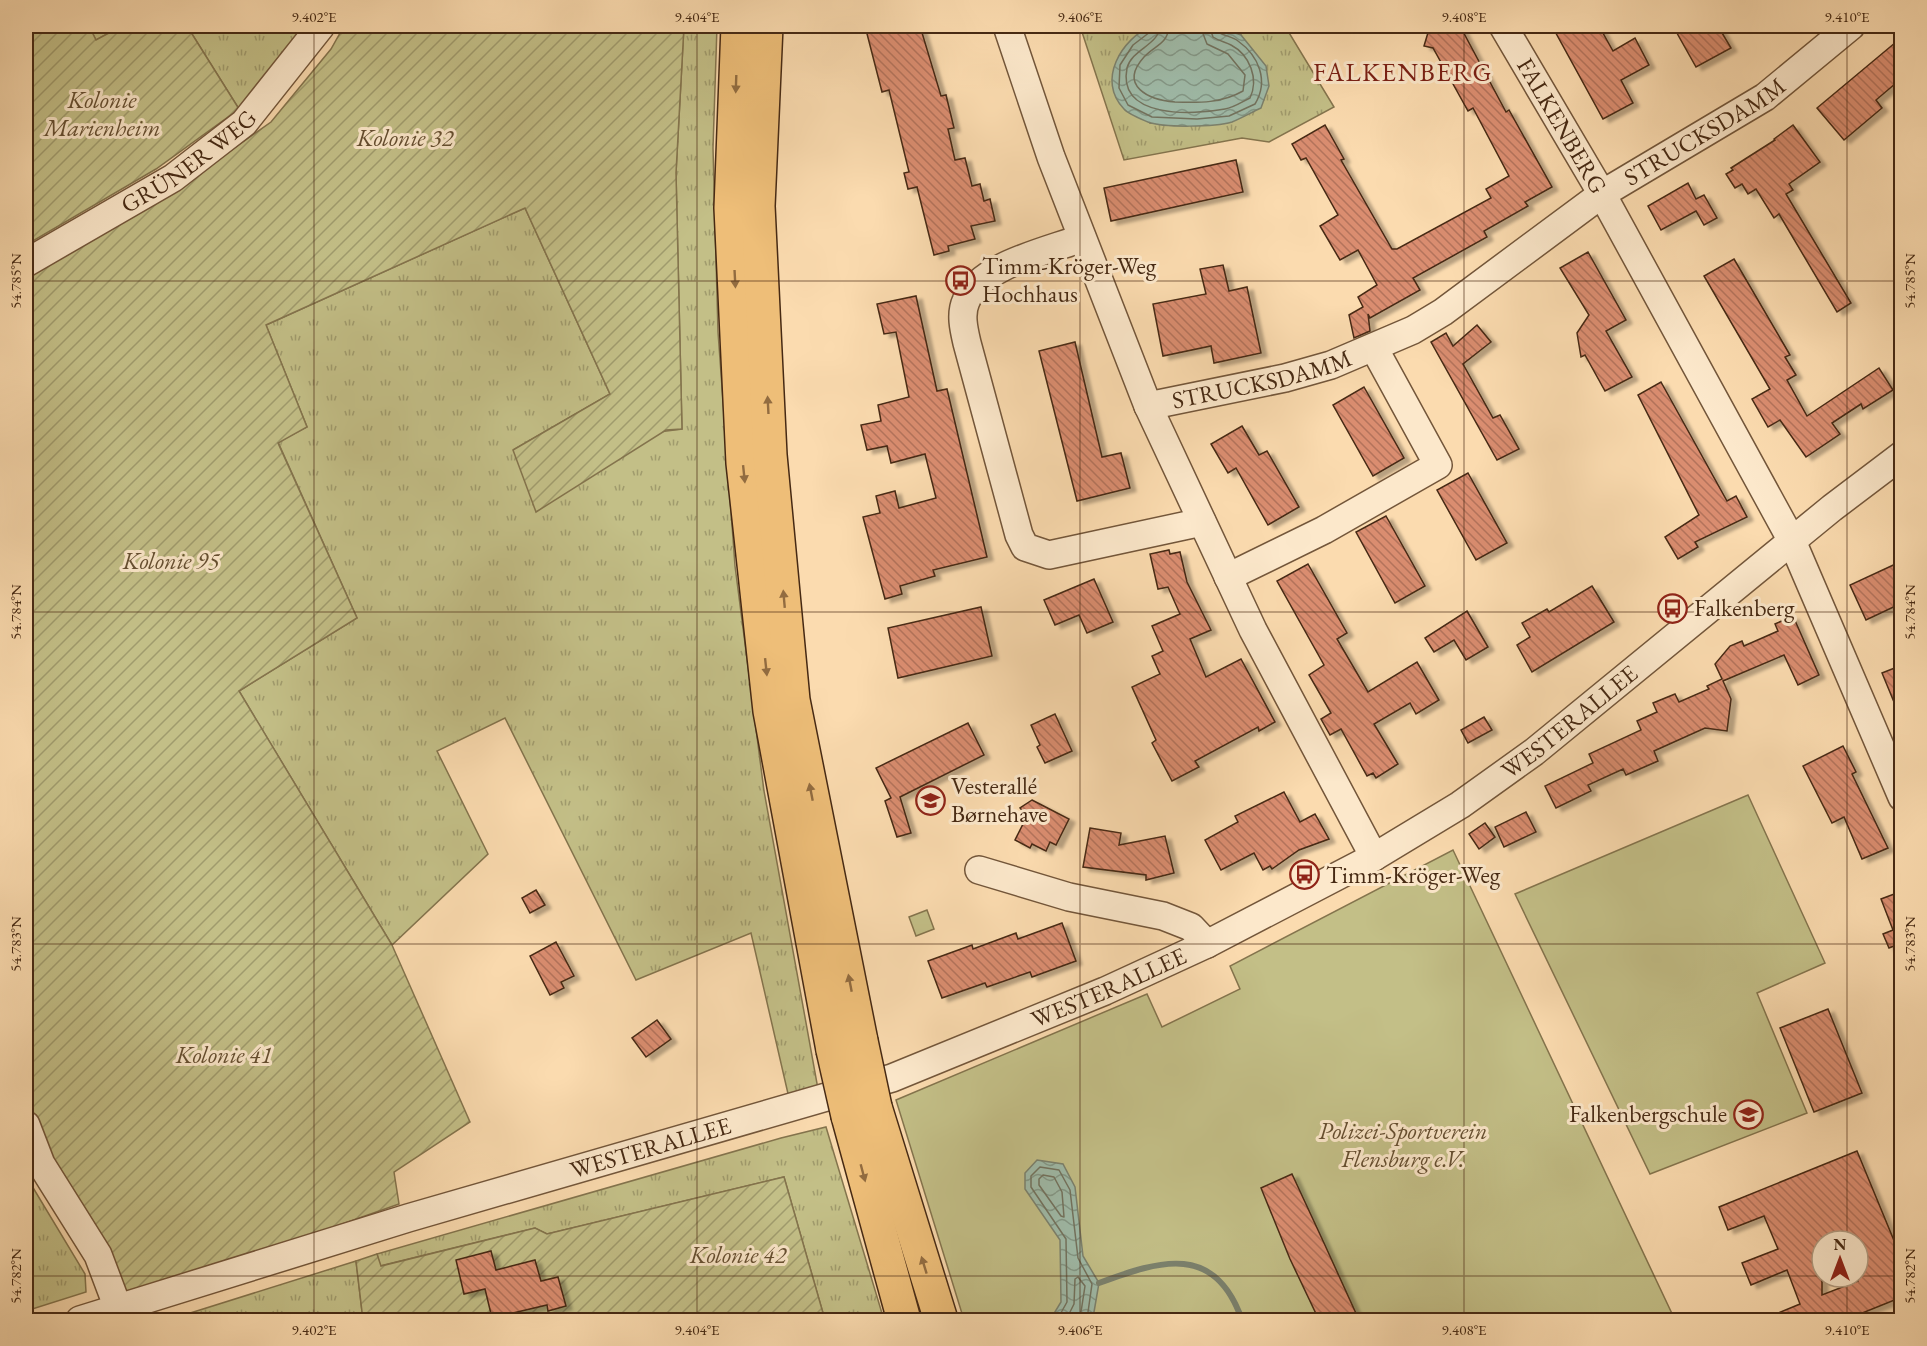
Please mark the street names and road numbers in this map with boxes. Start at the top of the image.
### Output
street label: FALKENBERG [1510,52,1614,199]
street label: STRUCKSDAMM [1618,70,1792,192]
street label: GRÜNER WEG [115,103,263,220]
street label: STRUCKSDAMM [1169,342,1357,416]
street label: WESTERALLEE [1495,658,1644,786]
street label: WESTERALLEE [1026,940,1191,1035]
street label: WESTERALLEE [566,1109,735,1185]

